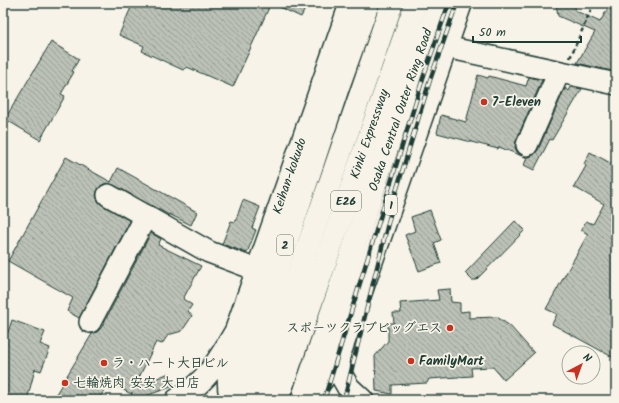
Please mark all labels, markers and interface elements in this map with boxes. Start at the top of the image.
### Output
scale bar [473,18,581,44]
text: 50 m [479,23,506,42]
street label: Osaka Central Outer Ring Road [363,25,439,194]
street label: Kinki Expressway [345,85,395,182]
place label: 7-Eleven [492,92,541,113]
marker: 7-Eleven [479,97,489,107]
street label: Keihan-kokudo [267,135,313,217]
road number: E26 [331,191,361,211]
road number: 1 [385,195,397,215]
road number: 2 [277,235,293,255]
place label: スポーツクラブビッグエス [286,318,442,339]
marker: スポーツクラブビッグエス [445,323,455,333]
north arrow [561,345,601,385]
text: N [578,349,595,367]
place label: FamilyMart [419,351,484,372]
place label: ラ・ハート大日ビル [112,353,229,374]
marker: FamilyMart [406,356,416,366]
marker: ラ・ハート大日ビル [99,358,109,368]
place label: 七輪焼肉 安安 大日店 [73,373,200,394]
marker: 七輪焼肉 安安 大日店 [60,378,70,388]

